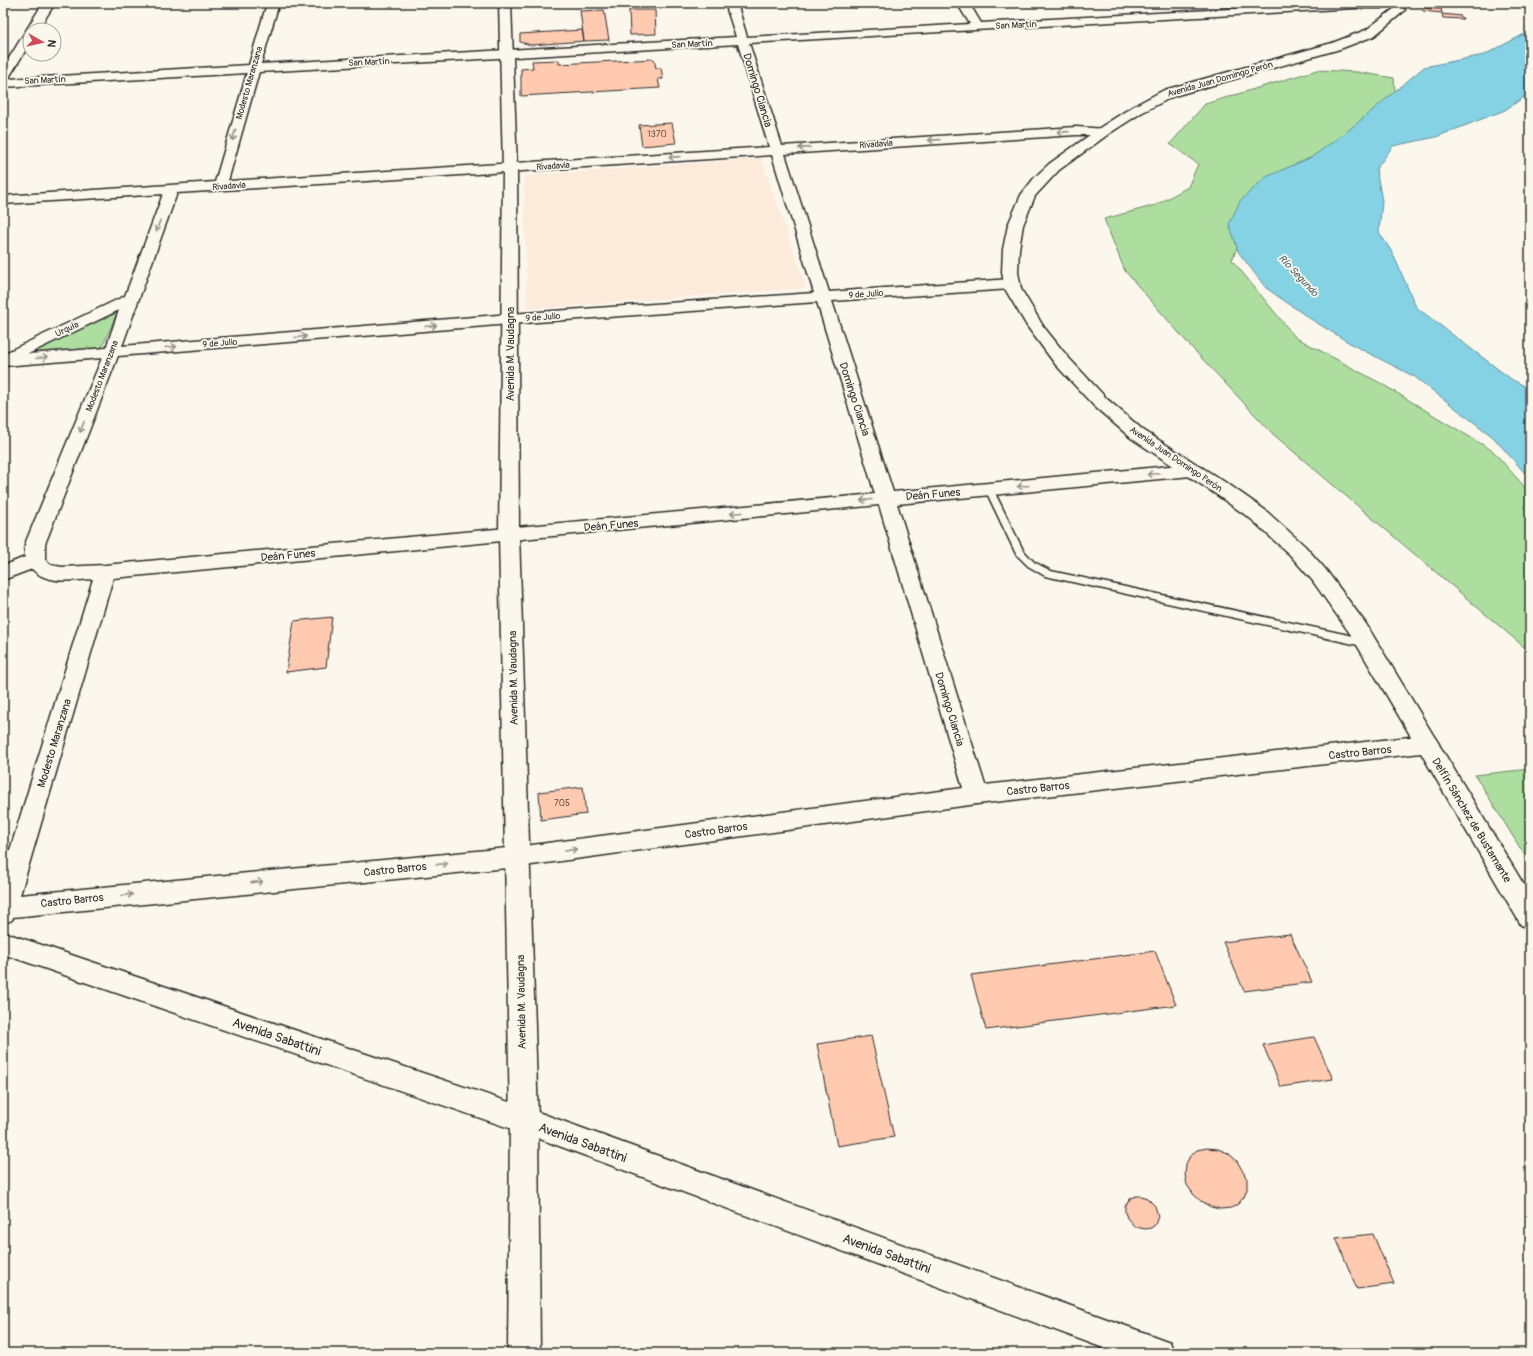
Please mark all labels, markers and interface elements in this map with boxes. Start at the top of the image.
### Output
street label: San Martín [995,19,1037,32]
north arrow [22,22,62,62]
street label: San Martín [671,38,713,51]
text: N [44,39,58,48]
street label: Modesto Maranzana [234,45,265,121]
street label: Domingo Ciancia [740,52,775,129]
street label: San Martín [348,56,390,69]
street label: Avenida Juan Domingo Perón [1166,59,1274,100]
street label: San Martín [24,74,66,87]
one-way arrow [230,128,237,141]
one-way arrow [1057,128,1070,135]
house number: 1370 [647,129,667,140]
one-way arrow [928,136,941,143]
street label: Rivadavia [859,138,893,151]
one-way arrow [798,145,811,152]
one-way arrow [668,154,681,161]
street label: Rivadavia [536,160,570,173]
street label: Rivadavia [212,180,246,193]
one-way arrow [153,220,161,232]
water label: Río Segundo [1276,252,1321,299]
street label: 9 de Julio [848,288,884,301]
street label: Avenida M. Vaudagna [504,307,517,401]
street label: 9 de Julio [525,311,561,324]
street label: Urquía [54,319,81,340]
one-way arrow [424,322,437,330]
one-way arrow [294,333,307,340]
street label: 9 de Julio [202,336,238,350]
street label: Modesto Maranzana [84,339,121,413]
one-way arrow [164,344,177,351]
one-way arrow [35,355,48,362]
street label: Domingo Ciancia [837,361,873,438]
one-way arrow [78,420,86,432]
street label: Avenida Juan Domingo Perón [1127,424,1224,495]
one-way arrow [1146,470,1159,477]
one-way arrow [1017,482,1030,489]
street label: Deán Funes [905,486,961,503]
one-way arrow [860,497,873,504]
one-way arrow [730,509,743,516]
street label: Deán Funes [583,517,639,534]
street label: Deán Funes [260,547,316,564]
street label: Avenida M. Vaudagna [506,631,521,725]
street label: Domingo Ciancia [932,671,967,748]
street label: Modesto Maranzana [35,697,74,789]
street label: Castro Barros [1328,743,1392,762]
street label: Delfín Sánchez de Bustamante [1429,756,1514,885]
street label: Castro Barros [1006,779,1070,798]
house number: 705 [554,798,570,809]
street label: Castro Barros [684,820,748,841]
one-way arrow [564,846,577,853]
street label: Castro Barros [363,860,427,879]
one-way arrow [435,860,448,868]
one-way arrow [250,879,263,886]
street label: Castro Barros [40,891,104,910]
one-way arrow [120,891,133,899]
street label: Avenida M. Vaudagna [514,955,529,1049]
street label: Avenida Sabattini [230,1014,323,1060]
street label: Avenida Sabattini [536,1120,629,1166]
street label: Avenida Sabattini [840,1231,933,1277]

